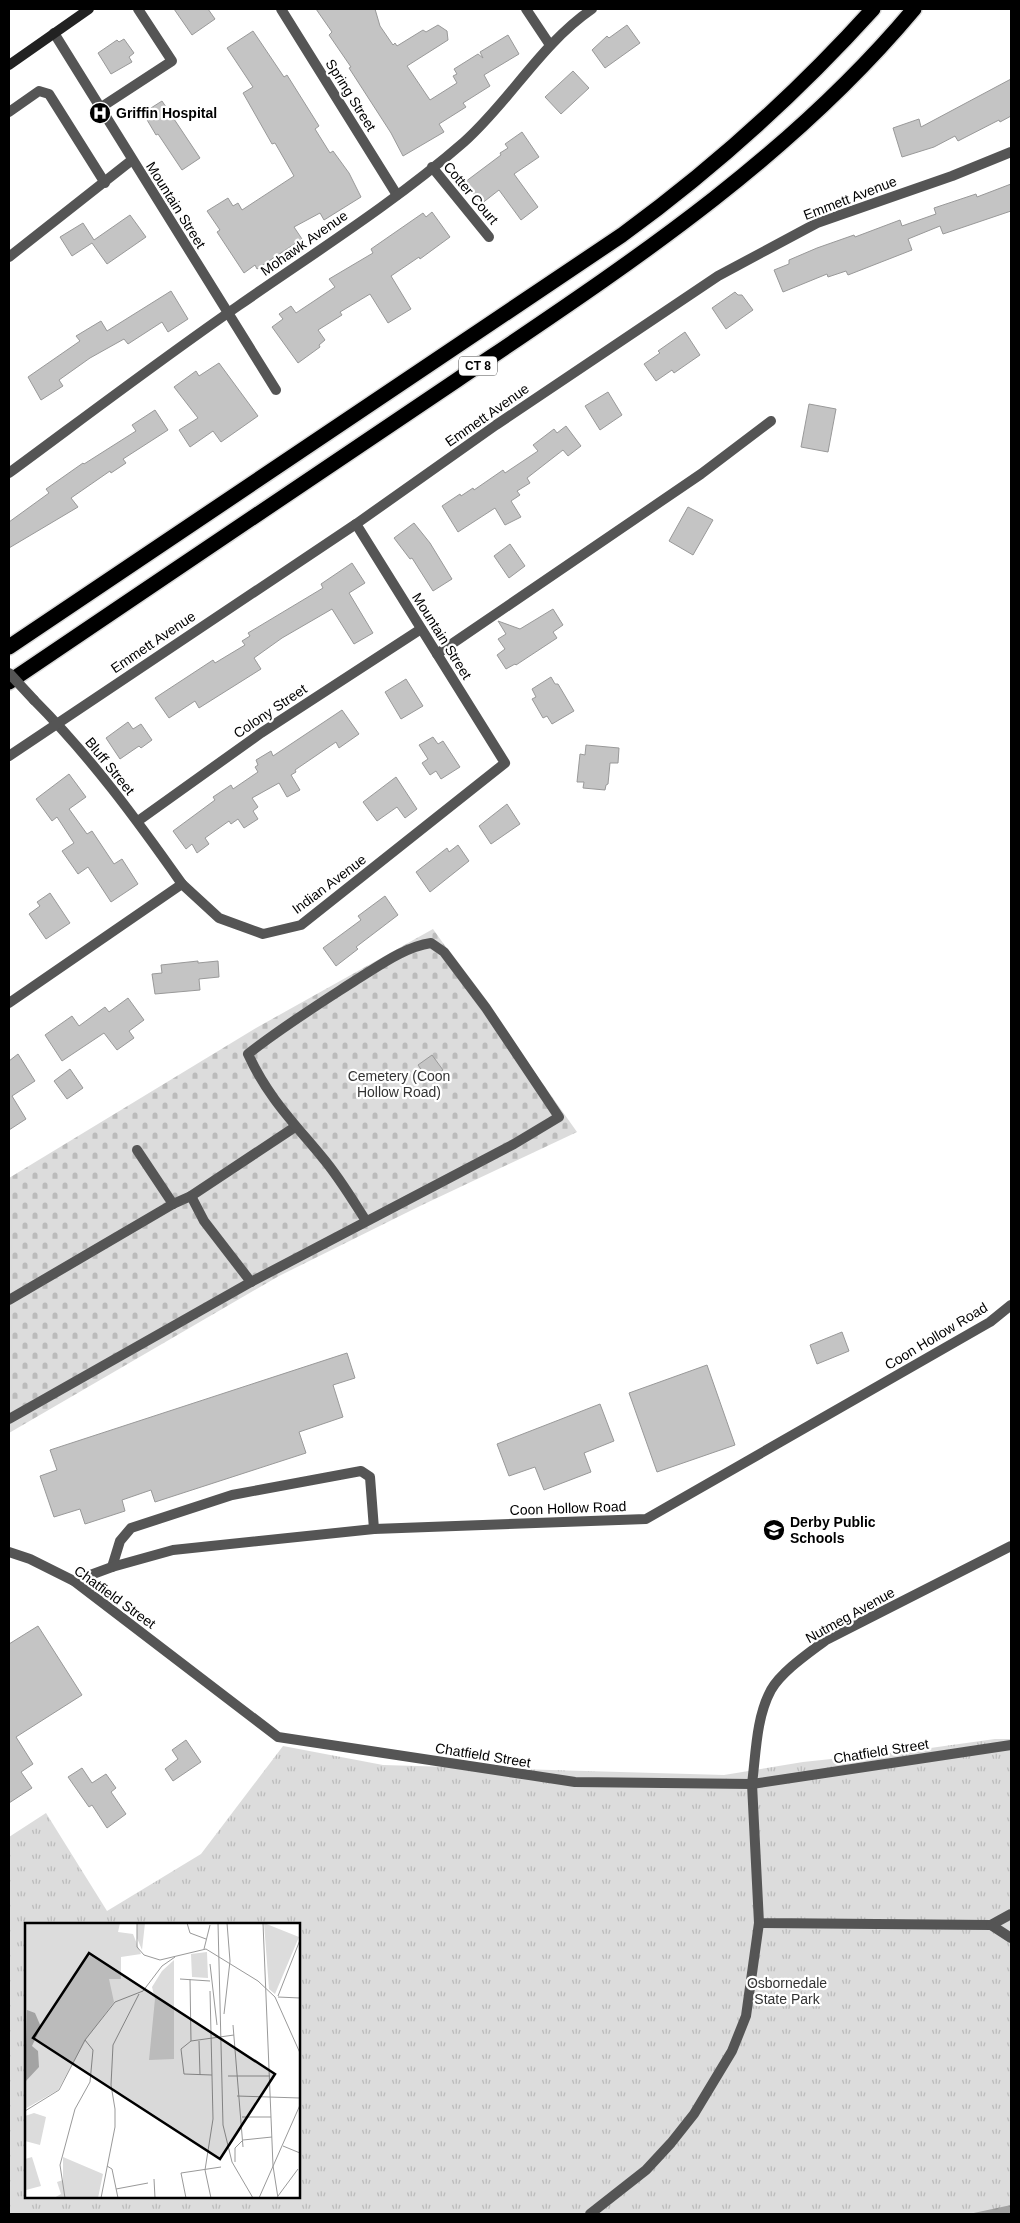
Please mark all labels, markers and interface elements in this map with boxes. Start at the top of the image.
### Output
street label: Spring Street [323,56,379,134]
hospital icon: Griffin Hospital [88,101,112,125]
place label: Griffin Hospital [116,105,217,121]
street label: Mountain Street [143,159,209,251]
street label: Cotter Court [440,159,502,227]
street label: Emmett Avenue [801,173,899,223]
street label: Mohawk Avenue [257,207,351,279]
road number: CT 8 [459,356,497,376]
street label: Emmett Avenue [442,380,532,450]
street label: Mountain Street [409,590,475,682]
street label: Emmett Avenue [108,608,199,676]
street label: Colony Street [230,681,310,741]
street label: Bluff Street [82,734,138,798]
street label: Indian Avenue [289,851,369,917]
park label: Cemetery (Coon Hollow Road) [348,1068,450,1100]
street label: Coon Hollow Road [882,1299,990,1373]
street label: Coon Hollow Road [509,1498,627,1518]
place label: Derby Public Schools [790,1514,876,1546]
school or university icon: Derby Public Schools [762,1518,786,1542]
street label: Chatfield Street [71,1562,159,1632]
street label: Nutmeg Avenue [803,1584,898,1646]
street label: Chatfield Street [832,1736,930,1766]
street label: Chatfield Street [434,1740,532,1770]
inset map [25,1923,300,2198]
park label: Osbornedale State Park [747,1975,827,2007]

